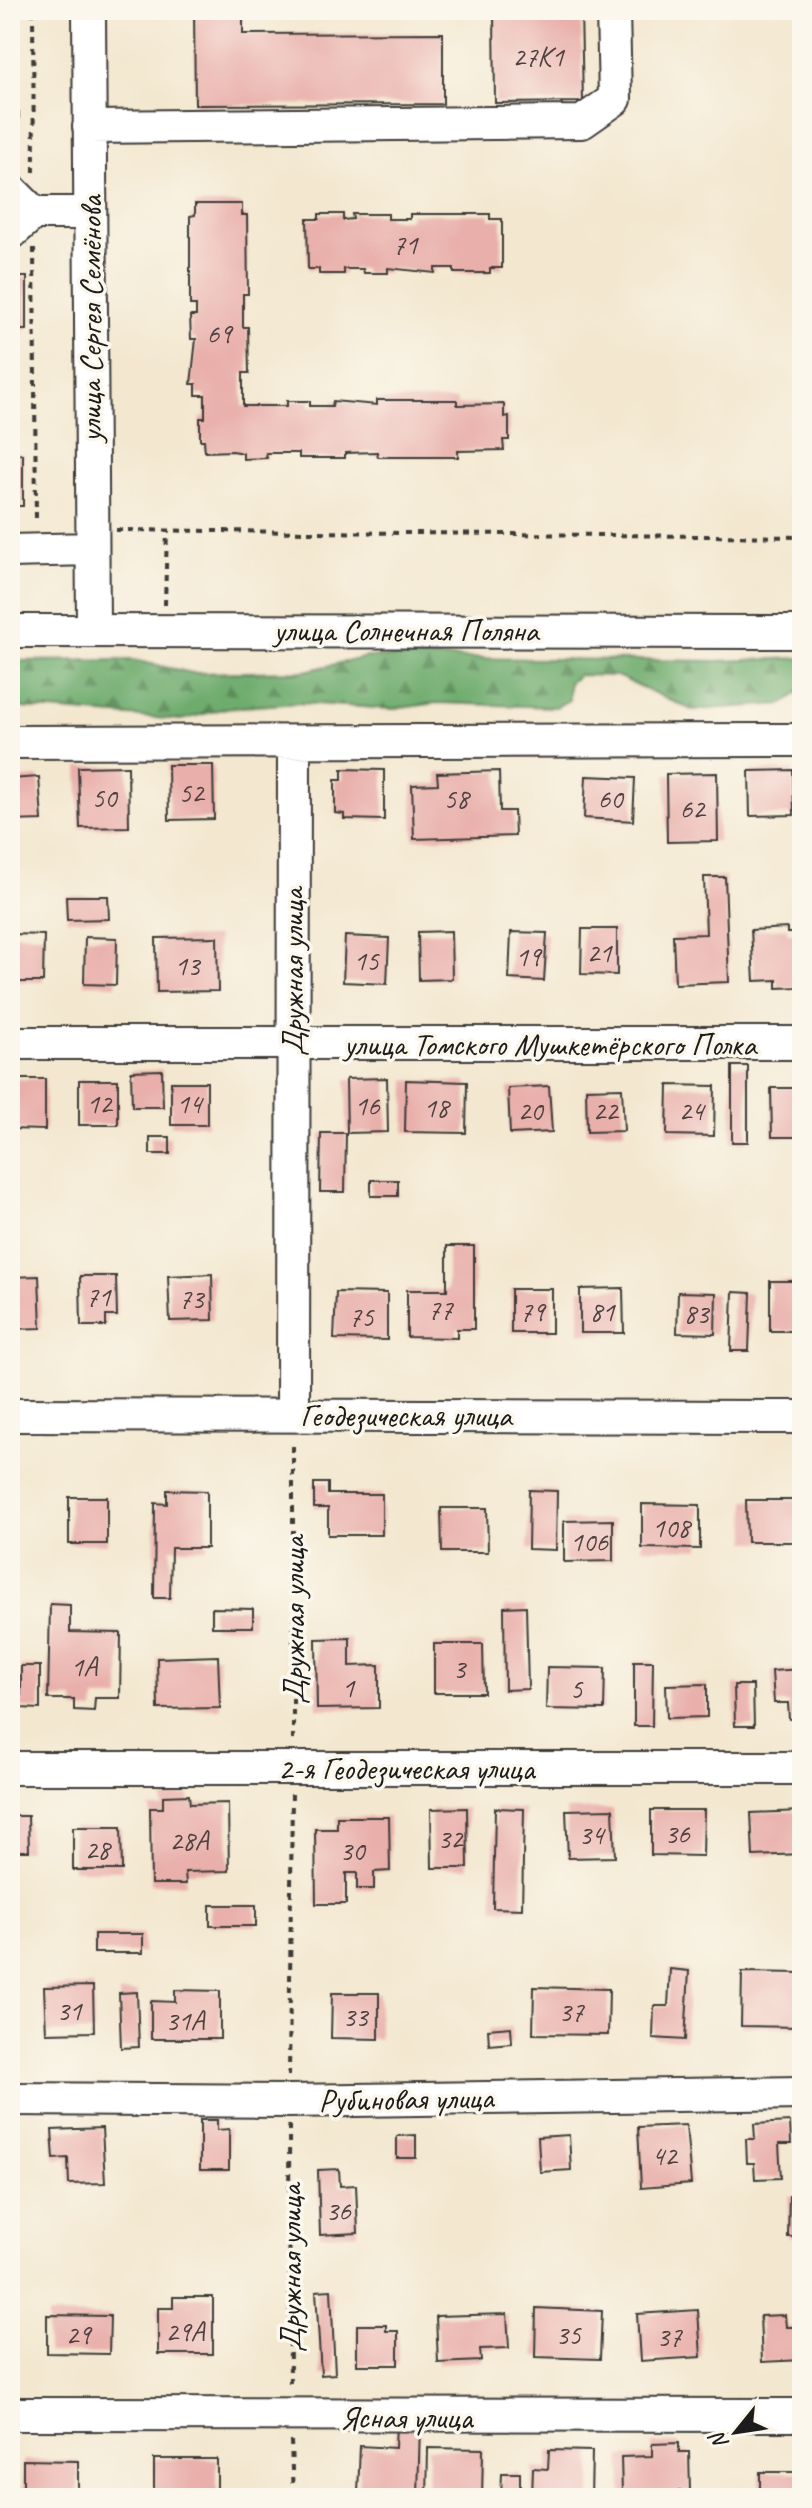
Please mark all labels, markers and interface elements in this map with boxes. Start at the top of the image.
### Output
house number: 27К1 [512,39,565,74]
street label: улица Сергея Семёнова [70,194,111,444]
house number: 71 [392,227,419,262]
house number: 69 [206,316,234,351]
street label: улица Солнечная Поляна [271,610,541,651]
house number: 52 [178,775,206,810]
house number: 50 [91,780,119,815]
house number: 58 [443,781,471,816]
house number: 60 [597,781,625,816]
house number: 62 [679,791,707,826]
street label: Дружная улица [272,885,313,1056]
house number: 21 [586,935,613,970]
house number: 19 [515,939,543,974]
house number: 15 [353,943,380,978]
house number: 13 [174,948,202,983]
street label: улица Томского Мушкетёрского Полка [342,1024,758,1065]
house number: 12 [86,1086,114,1121]
house number: 14 [176,1086,204,1121]
house number: 16 [354,1088,381,1123]
house number: 18 [423,1090,451,1125]
house number: 20 [517,1093,545,1128]
house number: 22 [592,1093,620,1128]
house number: 24 [678,1093,706,1128]
house number: 71 [85,1279,112,1314]
house number: 73 [178,1281,206,1316]
house number: 77 [427,1292,454,1327]
house number: 79 [519,1294,547,1329]
house number: 81 [589,1294,616,1329]
house number: 83 [683,1296,711,1331]
house number: 75 [348,1299,375,1334]
street label: Геодезическая улица [300,1395,514,1436]
house number: 108 [652,1510,692,1545]
house number: 106 [570,1524,609,1559]
street label: Дружная улица [273,1533,314,1704]
house number: 1А [71,1649,99,1684]
house number: 3 [453,1651,468,1686]
house number: 1 [342,1670,356,1705]
house number: 5 [570,1671,584,1706]
street label: 2-я Геодезическая улица [278,1748,536,1789]
house number: 36 [664,1816,691,1851]
house number: 34 [578,1817,606,1852]
house number: 32 [437,1821,465,1856]
house number: 28А [169,1823,211,1858]
house number: 28 [84,1832,112,1867]
house number: 30 [339,1833,367,1868]
house number: 31 [56,1993,83,2028]
house number: 37 [558,1994,585,2029]
house number: 33 [342,1999,370,2034]
house number: 31А [165,2003,207,2038]
street label: Рубиновая улица [318,2077,496,2121]
house number: 42 [651,2138,679,2173]
street label: Дружная улица [270,2181,311,2352]
house number: 36 [325,2193,352,2228]
house number: 29А [165,2314,207,2349]
house number: 29 [65,2317,93,2352]
house number: 35 [555,2317,582,2352]
house number: 37 [656,2319,683,2354]
north arrow [696,2392,776,2472]
street label: Ясная улица [340,2397,474,2438]
text: N [702,2426,735,2454]

